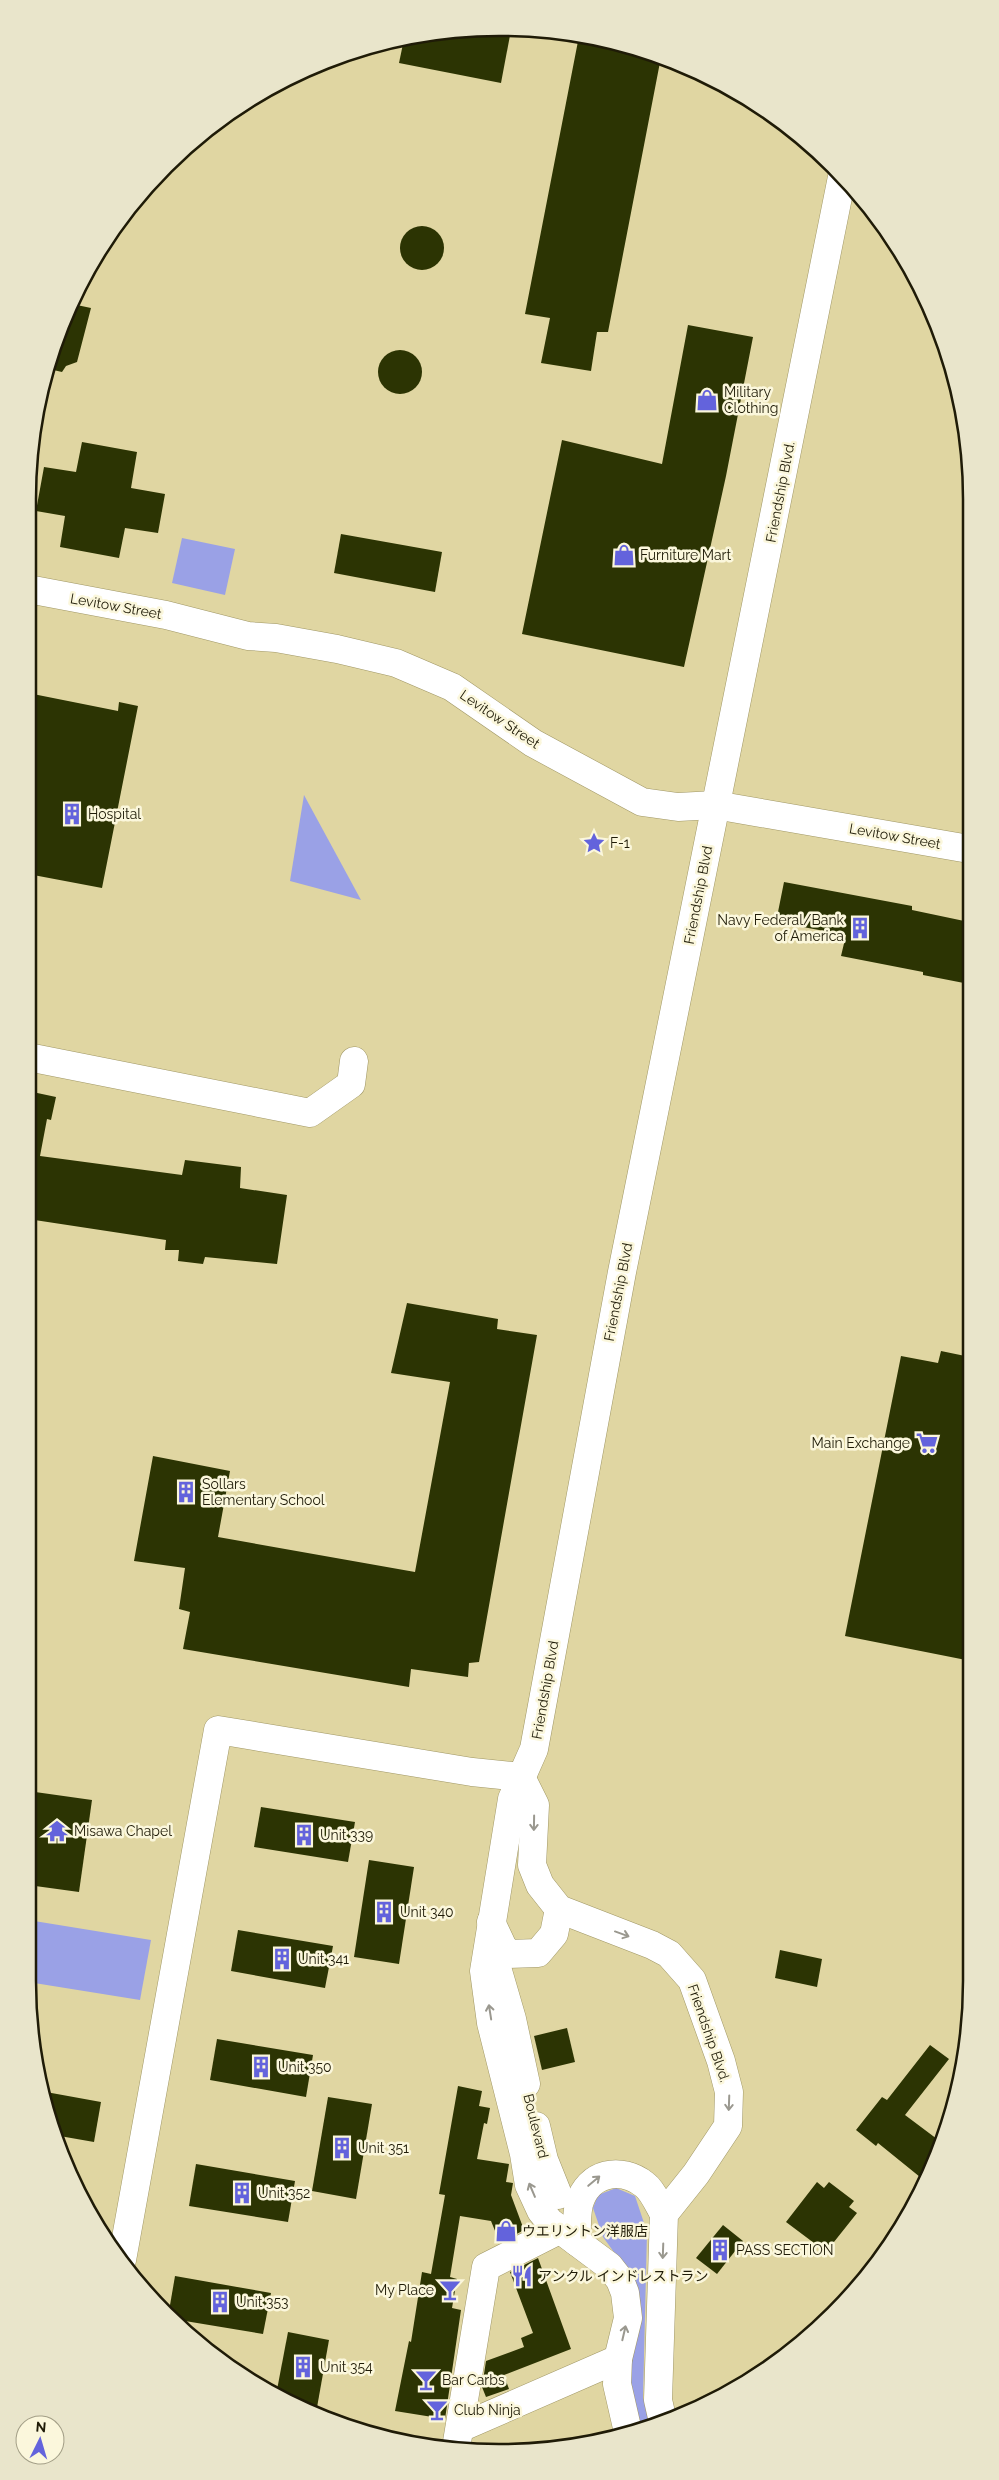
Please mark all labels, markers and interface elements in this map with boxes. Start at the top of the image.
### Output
place label: Military Clothing [724,384,778,416]
shop icon: Military Clothing [694,387,720,413]
street label: Friendship Blvd. [762,440,798,544]
shop icon: Furniture Mart [611,542,637,568]
place label: Furniture Mart [640,547,731,563]
street label: Levitow Street [69,590,163,622]
street label: Levitow Street [457,686,543,752]
building icon: Hospital [59,801,85,827]
place label: Hospital [88,806,141,822]
street label: Levitow Street [848,820,942,852]
place icon: F-1 [581,830,607,856]
place label: F-1 [610,835,630,851]
street label: Friendship Blvd [681,845,715,945]
place label: Navy Federal/Bank of America [717,912,845,944]
building icon: Navy Federal/Bank of America [847,915,873,941]
street label: Friendship Blvd [601,1242,635,1342]
supermarket icon: Main Exchange [914,1430,940,1456]
place label: Main Exchange [812,1435,910,1451]
place label: Sollars Elementary School [202,1476,325,1508]
building icon: Sollars Elementary School [173,1479,199,1505]
street label: Friendship Blvd [528,1639,562,1741]
one-way arrow [530,1815,539,1831]
temple icon: Misawa Chapel [44,1818,70,1844]
building icon: Unit 339 [291,1822,317,1848]
place label: Misawa Chapel [74,1823,172,1839]
place label: Unit 339 [320,1827,373,1843]
building icon: Unit 340 [371,1899,397,1925]
place label: Unit 340 [400,1904,454,1920]
one-way arrow [614,1929,629,1939]
building icon: Unit 341 [269,1946,295,1972]
place label: Unit 341 [298,1951,349,1967]
street label: Friendship Blvd. [685,1982,733,2084]
one-way arrow [484,2004,494,2020]
building icon: Unit 350 [248,2054,274,2080]
place label: Unit 350 [278,2059,332,2075]
street label: Boulevard [520,2092,552,2160]
one-way arrow [724,2095,733,2111]
building icon: Unit 351 [329,2135,355,2161]
place label: Unit 351 [358,2140,409,2156]
one-way arrow [588,2176,601,2187]
building icon: Unit 352 [229,2180,255,2206]
one-way arrow [526,2183,536,2198]
place label: Unit 352 [258,2185,310,2201]
shop icon: ウエリントン洋服店 [493,2218,519,2244]
place label: ウエリントン洋服店 [522,2223,648,2239]
building icon: PASS SECTION [707,2237,733,2263]
place label: PASS SECTION [736,2242,834,2258]
one-way arrow [658,2243,667,2259]
restaurant icon: アンクル インドレストラン [509,2263,535,2289]
place label: アンクル インドレストラン [538,2268,709,2284]
bar icon: My Place [437,2277,463,2303]
place label: My Place [375,2282,434,2298]
building icon: Unit 353 [207,2289,233,2315]
place label: Unit 353 [236,2294,289,2310]
one-way arrow [620,2326,629,2342]
building icon: Unit 354 [290,2354,316,2380]
place label: Unit 354 [320,2359,373,2375]
bar icon: Bar Carbs [413,2367,439,2393]
place label: Bar Carbs [442,2372,505,2388]
bar icon: Club Ninja [424,2397,450,2423]
place label: Club Ninja [454,2402,521,2418]
north arrow [15,2415,65,2465]
text: N [35,2419,47,2435]

